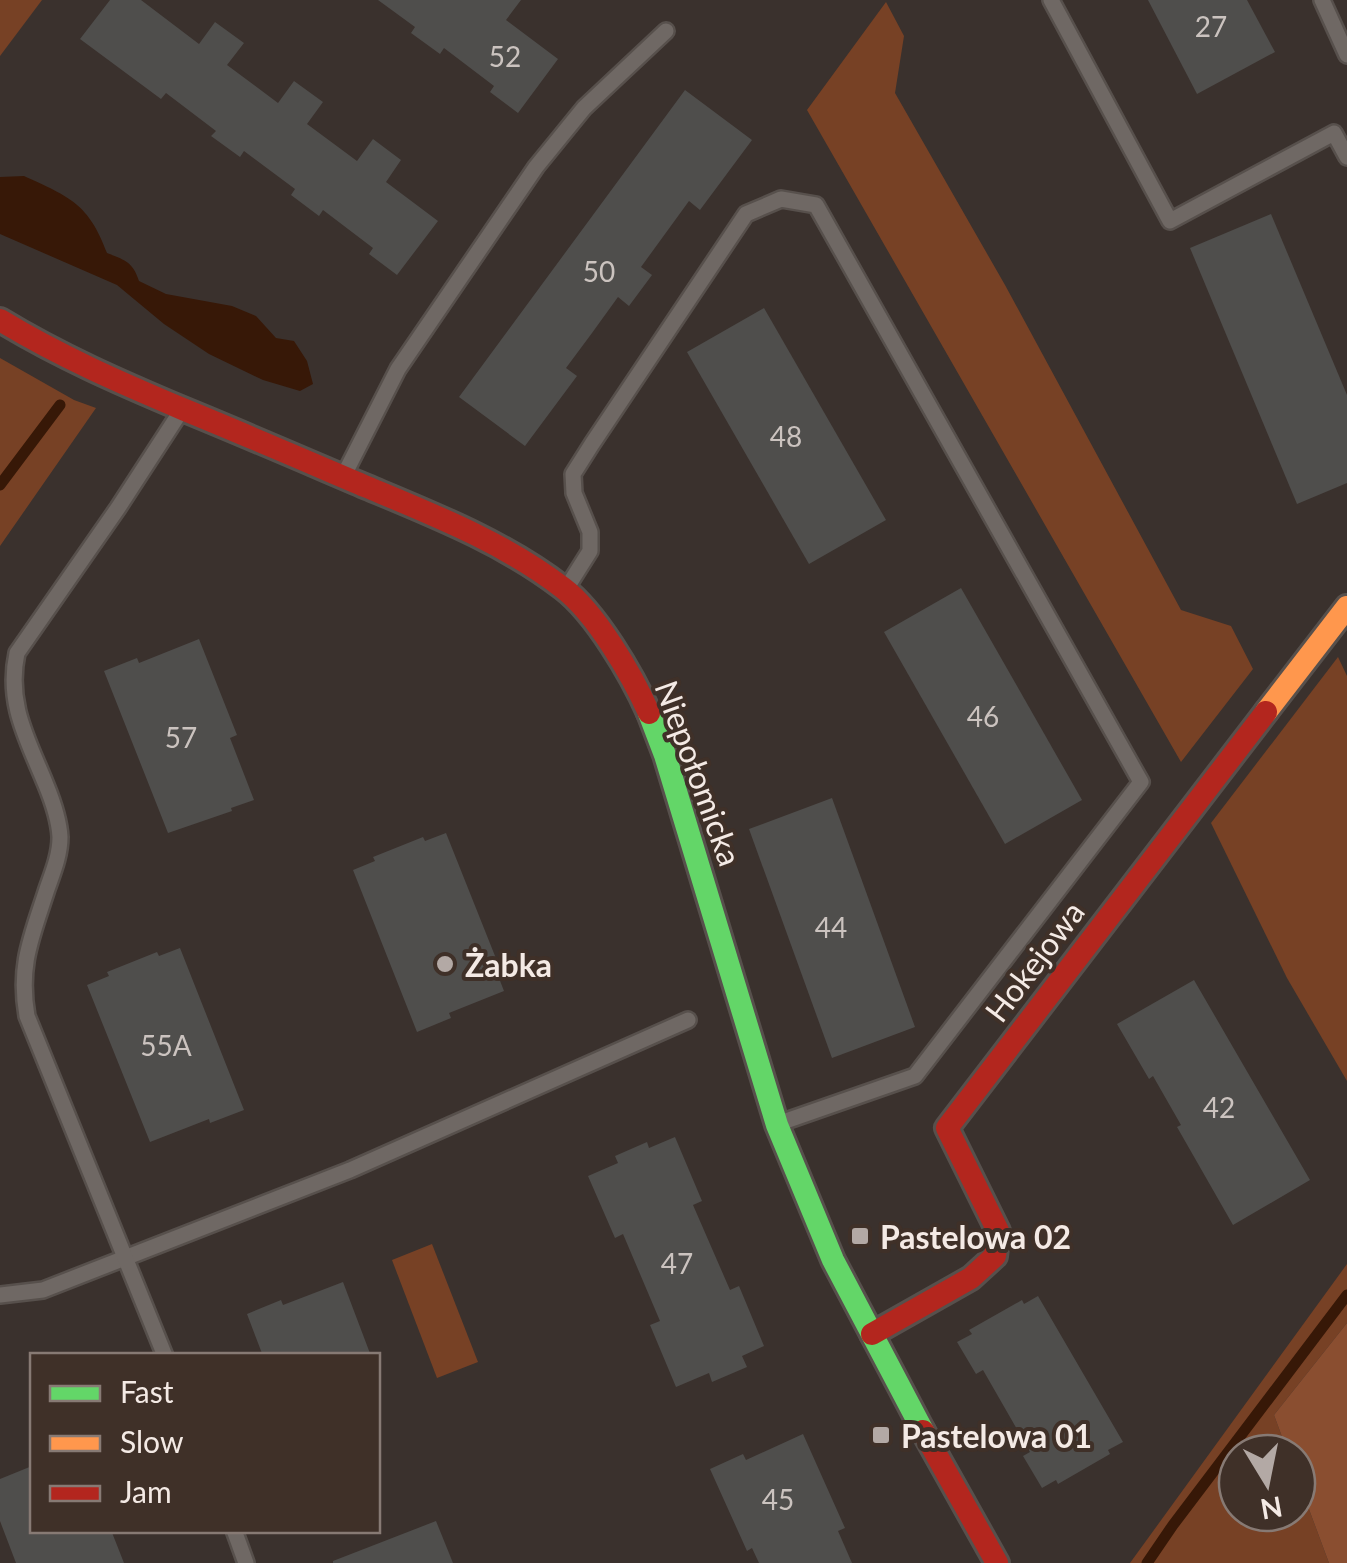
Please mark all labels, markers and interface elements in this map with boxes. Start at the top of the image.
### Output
house number: 27 [1195,9,1227,43]
house number: 52 [489,39,521,73]
house number: 50 [583,254,615,288]
house number: 48 [770,419,802,453]
street label: Niepołomicka [647,675,751,871]
house number: 46 [967,699,999,733]
house number: 57 [165,720,197,754]
street label: Hokejowa [976,893,1092,1029]
house number: 44 [815,910,847,944]
place label: Żabka [465,945,552,984]
marker: Żabka [434,953,456,975]
house number: 55A [140,1028,192,1062]
house number: 42 [1203,1090,1235,1124]
place label: Pastelowa 02 [880,1217,1071,1256]
marker: Pastelowa 02 [849,1225,871,1247]
house number: 47 [661,1246,693,1280]
legend [30,1353,380,1533]
text: Fast [120,1373,174,1409]
place label: Pastelowa 01 [901,1416,1092,1455]
text: Slow [120,1423,184,1459]
marker: Pastelowa 01 [870,1424,892,1446]
north arrow [1217,1433,1317,1533]
text: Jam [120,1473,172,1509]
house number: 45 [762,1482,794,1516]
text: N [1258,1490,1285,1527]

